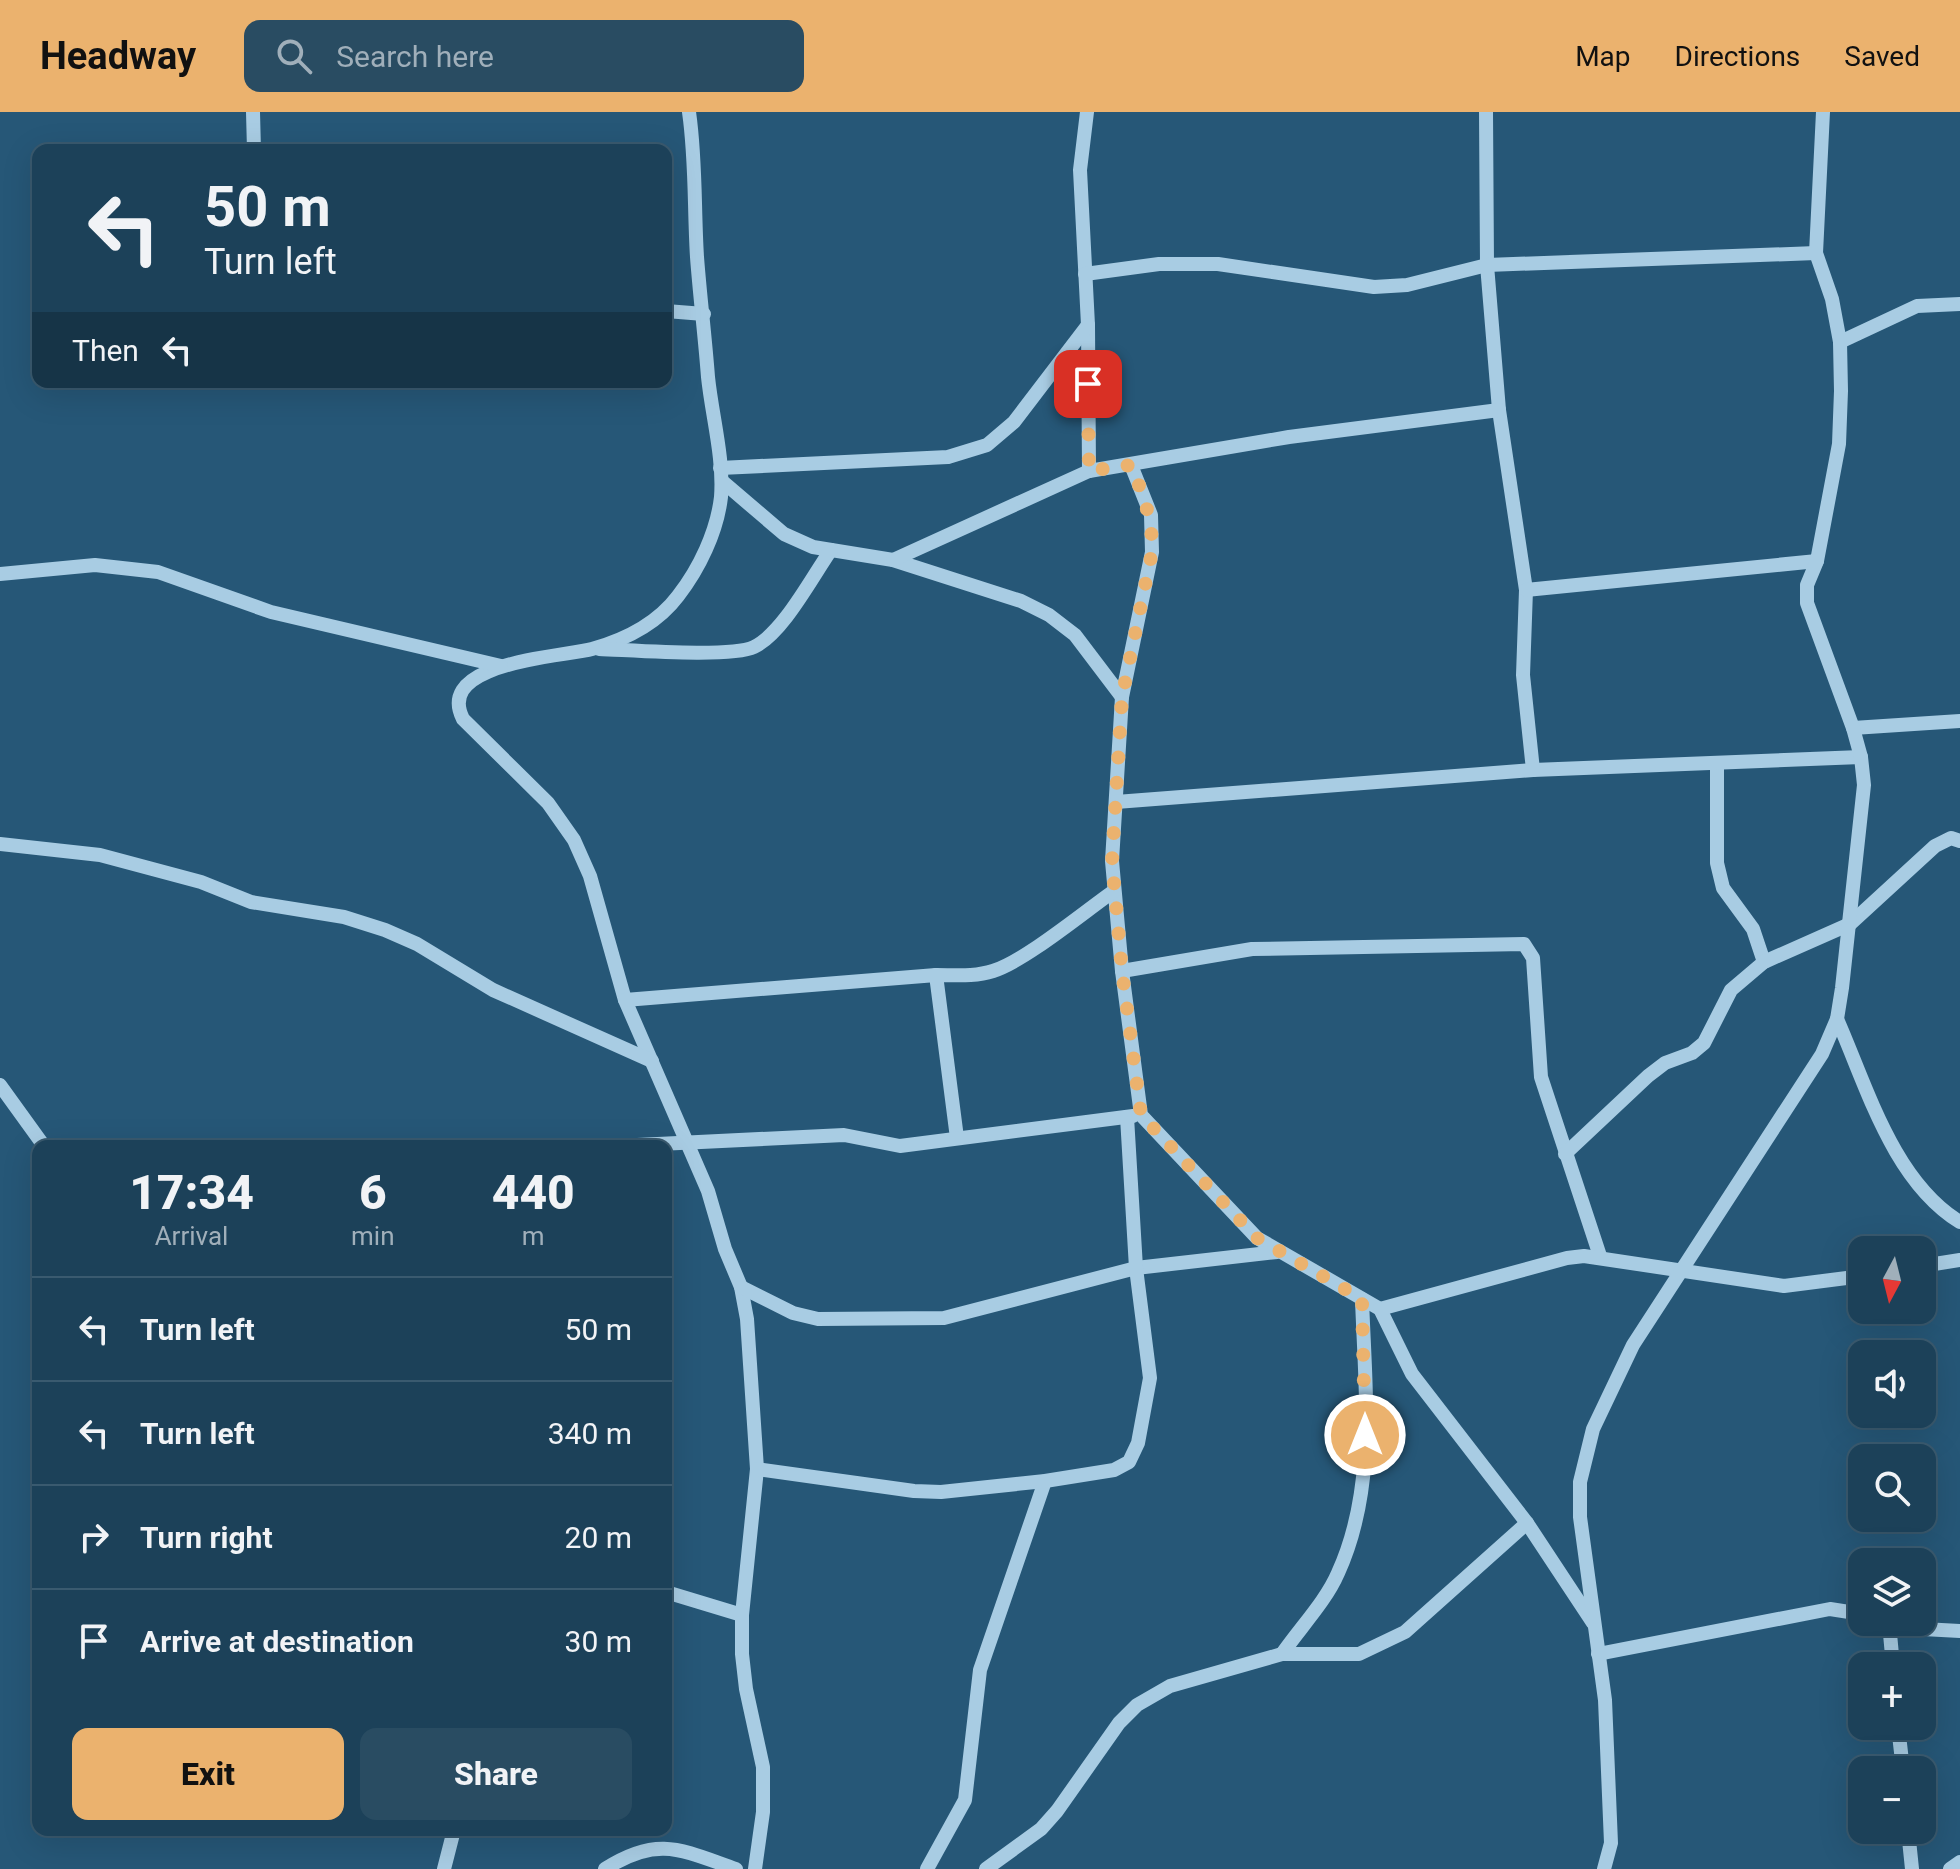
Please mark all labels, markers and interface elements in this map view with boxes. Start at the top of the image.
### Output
search box [244,20,804,92]
text: Headway [40,34,196,78]
icon: search [272,34,316,78]
text: Search here [336,39,494,74]
text: Map [1575,40,1631,73]
text: Directions [1675,40,1800,73]
text: Saved [1844,40,1920,73]
text: 50 m [204,174,331,240]
icon: left [72,176,176,280]
text: Turn left [204,241,337,283]
icon: left [155,328,199,372]
text: Then [72,333,139,368]
pin [1054,350,1122,418]
icon: arrive [1066,362,1110,406]
text: 17:34 [129,1164,254,1221]
text: 6 [359,1164,387,1221]
text: 440 [492,1164,575,1221]
text: Arrival [155,1221,228,1251]
text: min [351,1221,395,1251]
text: m [522,1221,545,1251]
north arrow [1848,1236,1936,1324]
map controls [1848,1236,1936,1844]
icon: left [72,1307,116,1351]
text: Turn left [140,1312,255,1347]
text: 50 m [565,1312,632,1347]
button: sound [1848,1340,1936,1428]
position arrow [1323,1393,1407,1477]
icon: left [72,1411,116,1455]
text: Turn left [140,1416,255,1451]
text: 340 m [548,1416,632,1451]
button: search [1848,1444,1936,1532]
icon: right [72,1515,116,1559]
text: Turn right [140,1520,273,1555]
text: 20 m [565,1520,632,1555]
button: layers [1848,1548,1936,1636]
icon: arrive [72,1619,116,1663]
text: Arrive at destination [140,1624,414,1659]
text: 30 m [565,1624,632,1659]
button: + [1848,1652,1936,1740]
button: Exit [72,1728,344,1820]
button: Share [360,1728,632,1820]
button: − [1848,1756,1936,1844]

